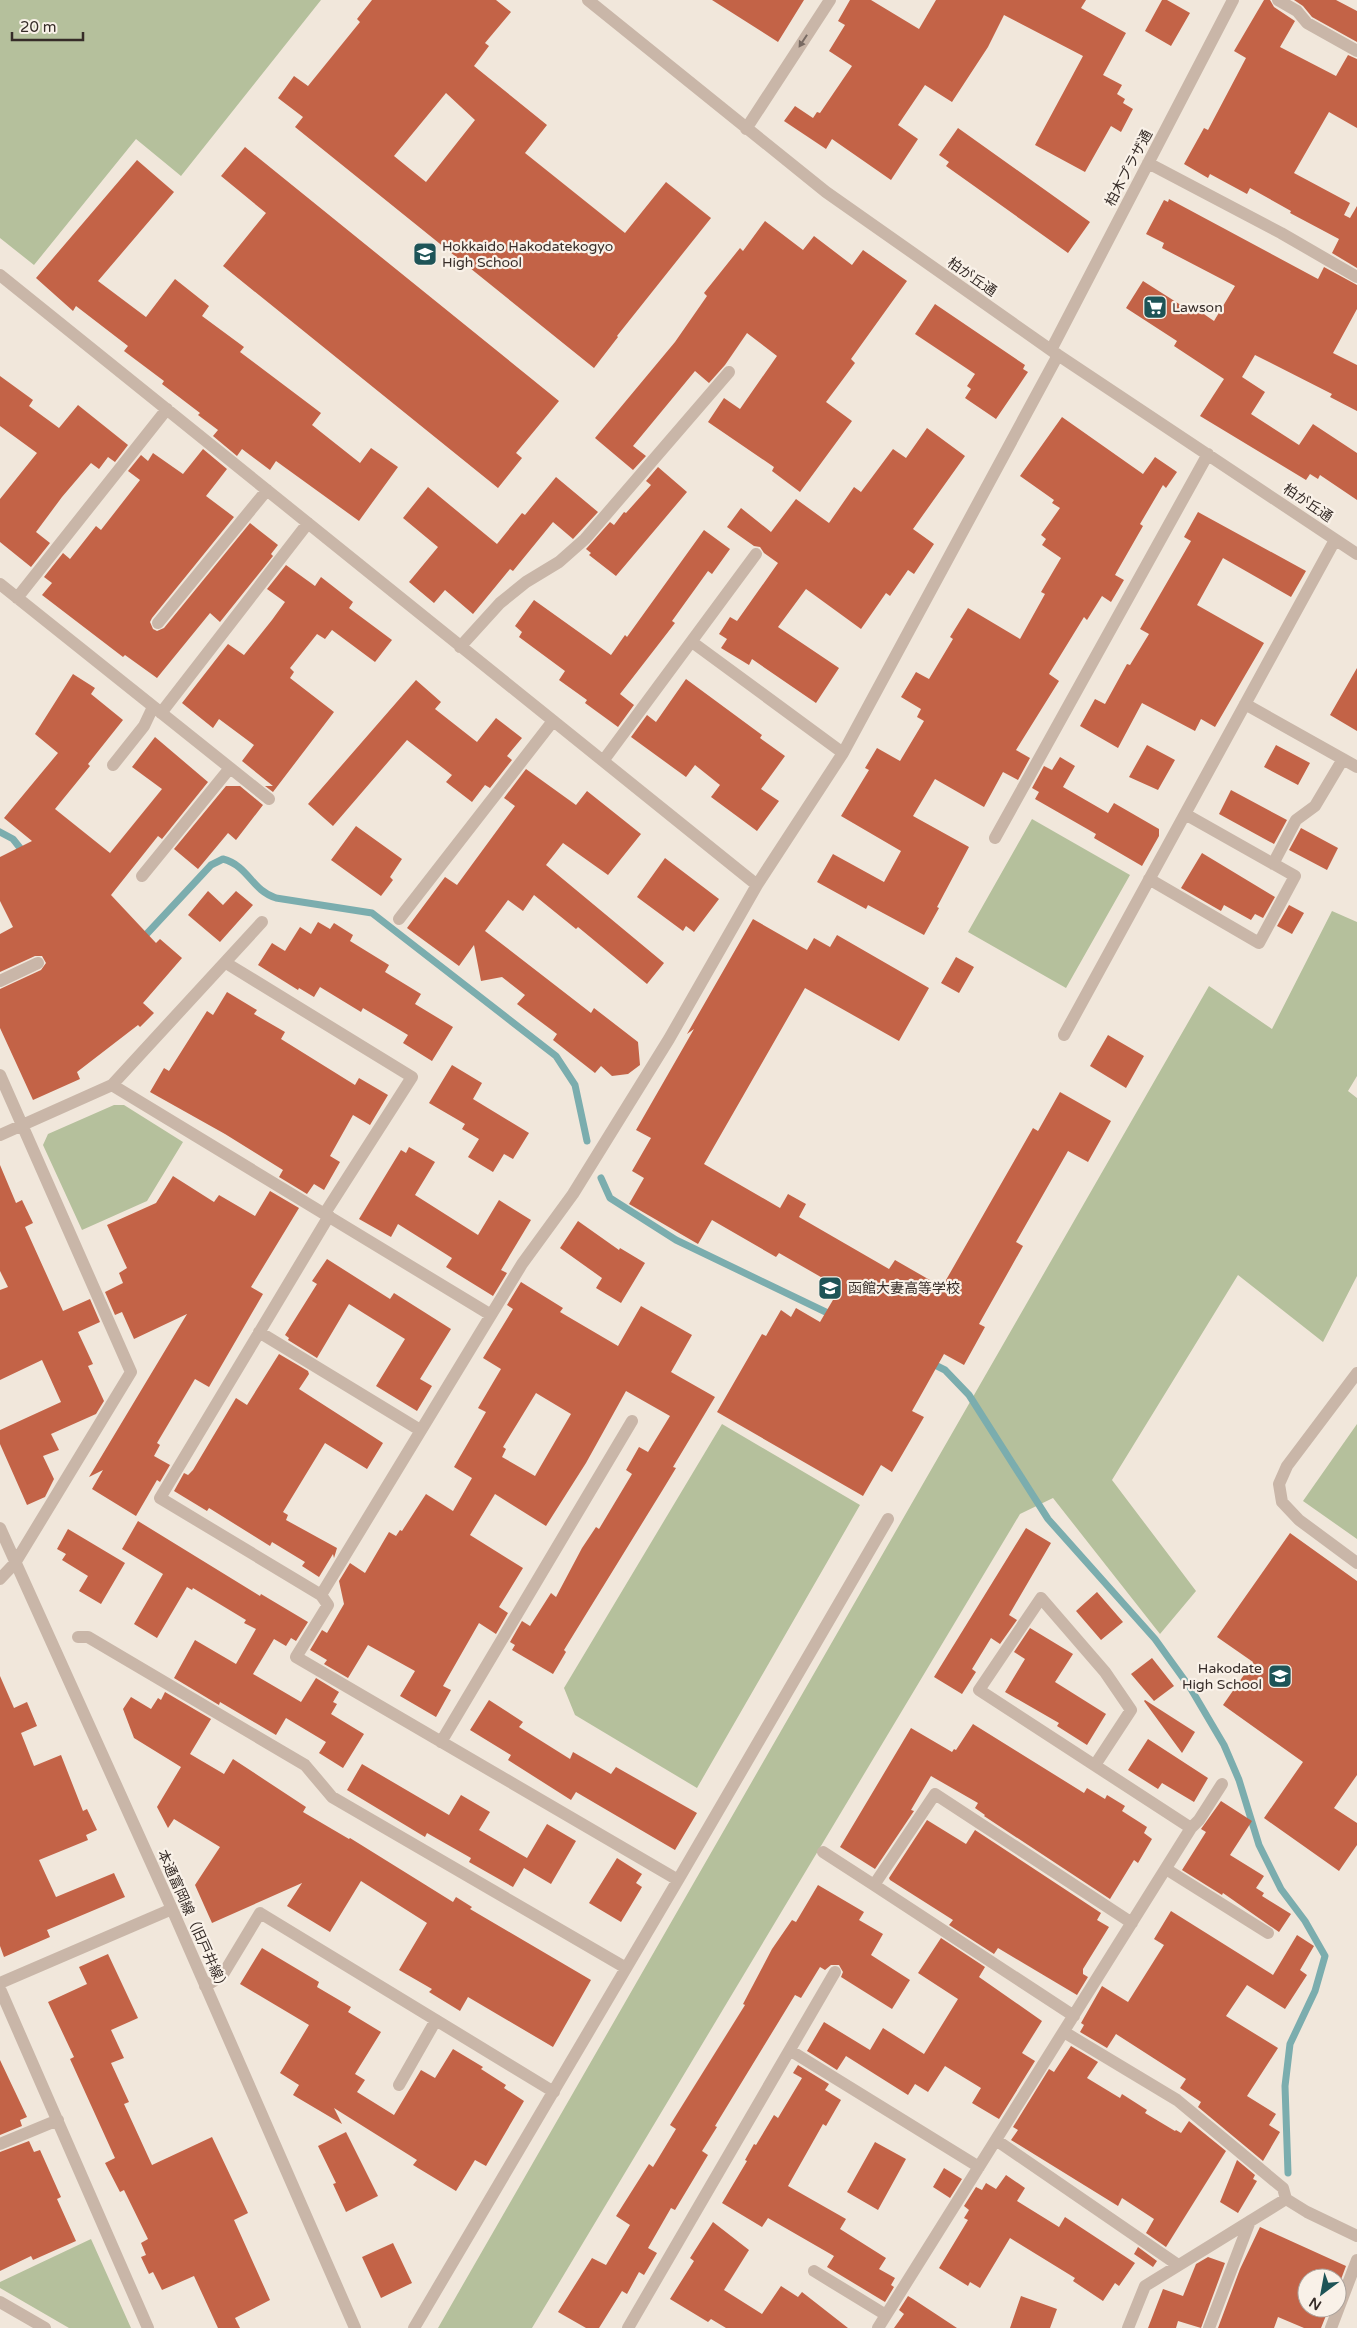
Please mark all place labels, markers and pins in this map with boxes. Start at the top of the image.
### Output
place label: Hokkaido Hakodatekogyo High School [442,238,613,271]
school or university icon: Hokkaido Hakodatekogyo High School [412,241,438,267]
supermarket icon: Lawson [1142,294,1168,320]
place label: Lawson [1172,299,1223,316]
school or university icon: 函館大妻高等学校 [817,1275,843,1301]
place label: 函館大妻高等学校 [848,1280,960,1297]
place label: Hakodate High School [1182,1660,1262,1693]
school or university icon: Hakodate High School [1267,1663,1293,1689]

